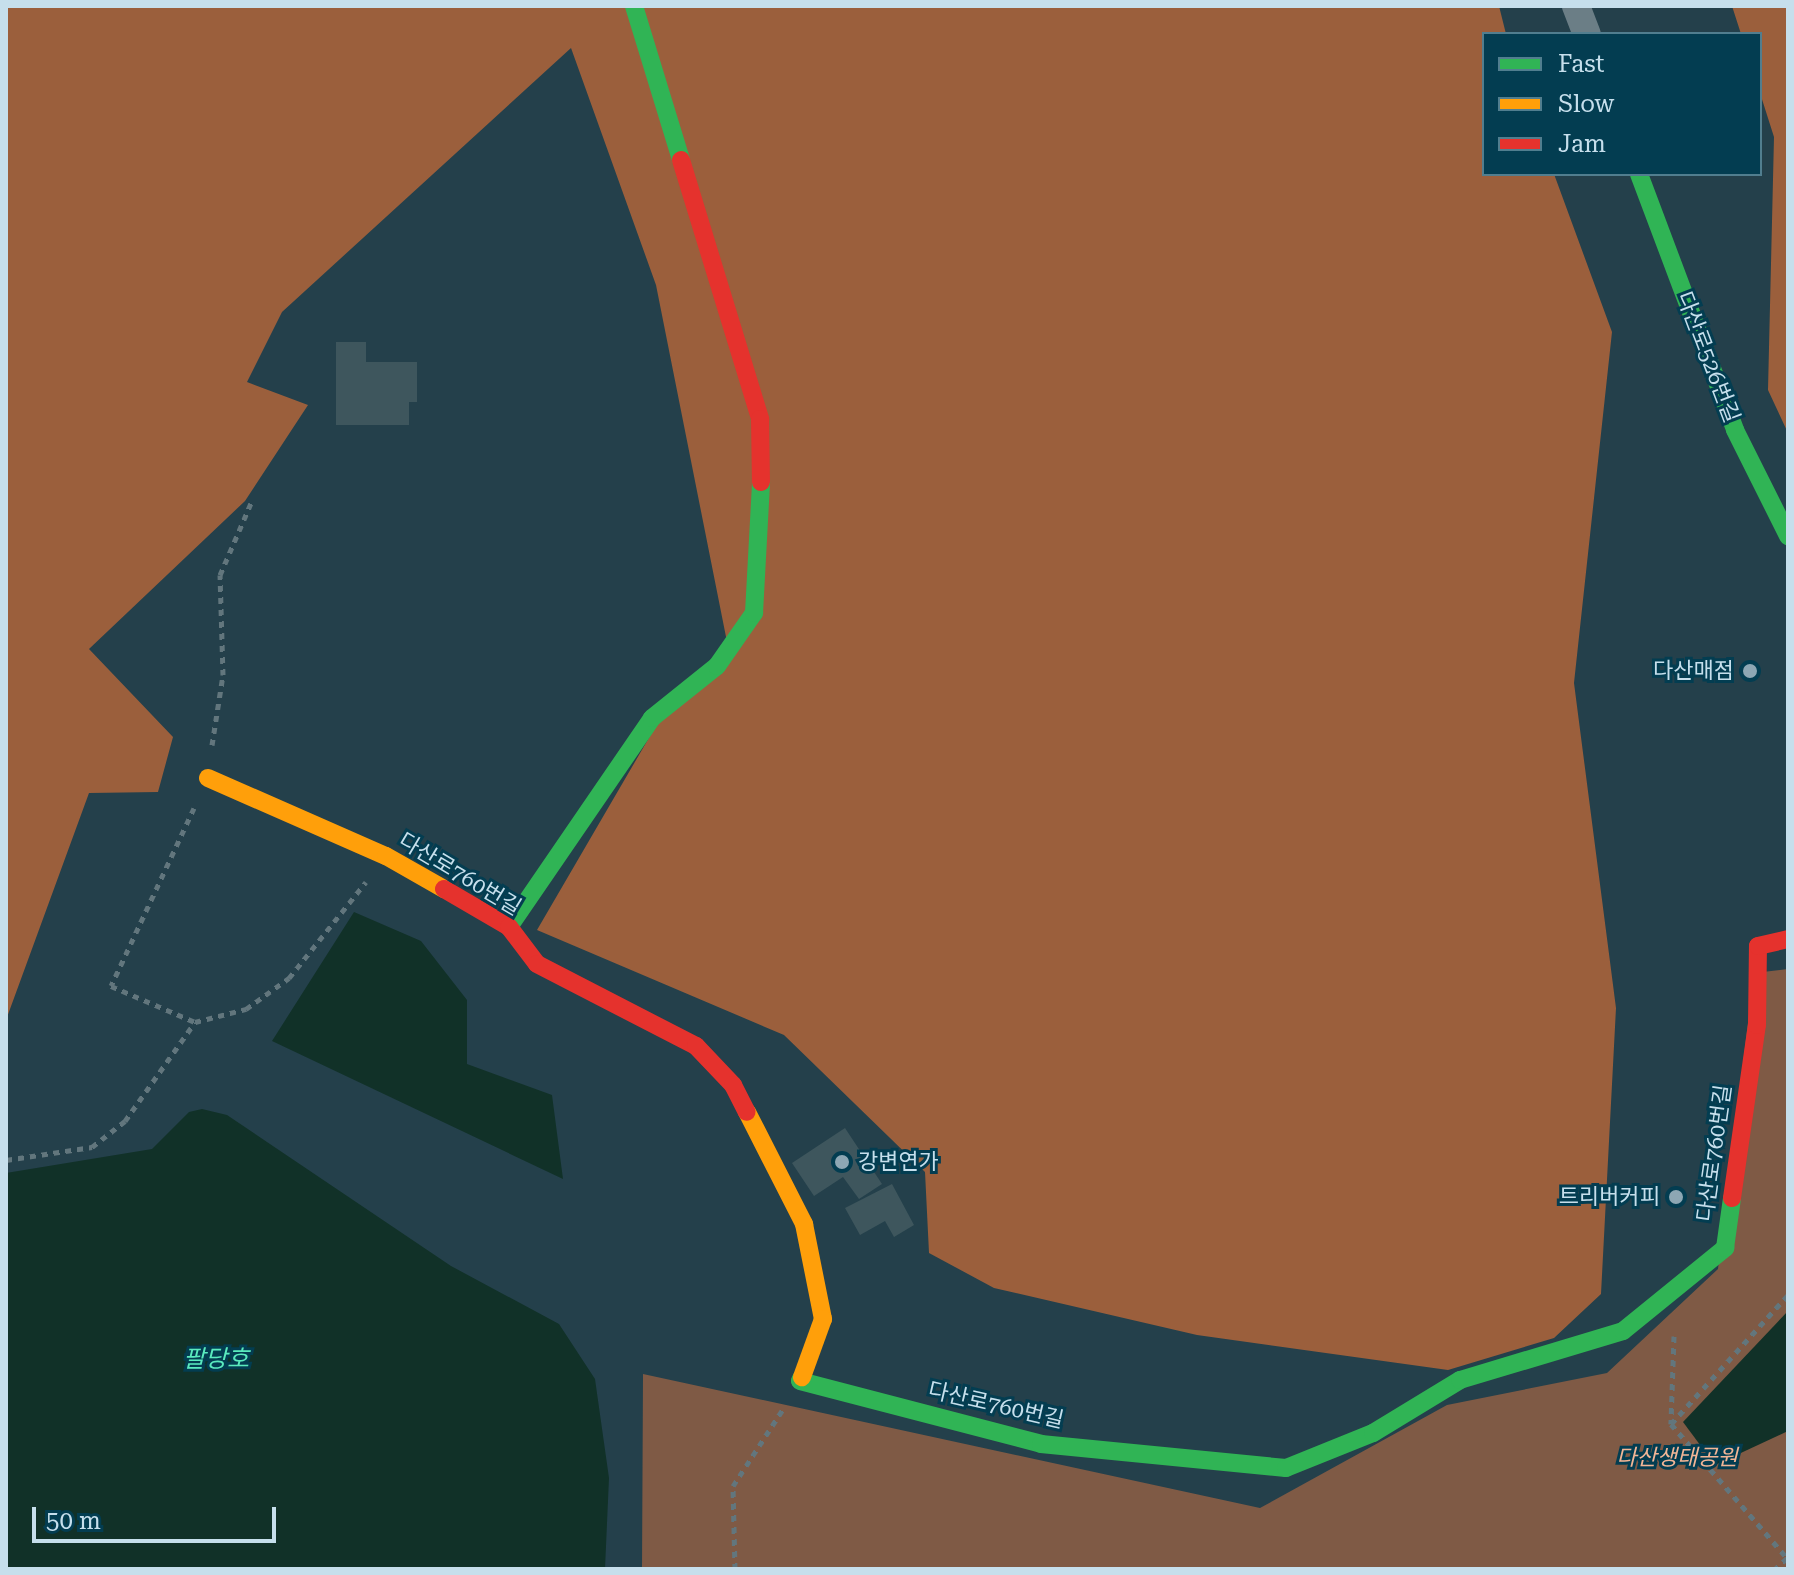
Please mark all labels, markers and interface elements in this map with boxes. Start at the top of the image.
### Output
legend [1482,32,1762,176]
text: Fast [1558,50,1605,78]
text: Slow [1558,90,1614,118]
text: Jam [1558,130,1606,158]
street label: 다산로526번길 [1671,288,1745,426]
place label: 다산매점 [1653,658,1734,684]
marker: 다산매점 [1741,662,1759,680]
street label: 다산로760번길 [394,827,526,921]
street label: 다산로760번길 [1691,1083,1737,1223]
place label: 강변연가 [858,1149,939,1175]
marker: 강변연가 [833,1153,851,1171]
place label: 트리버커피 [1559,1184,1660,1210]
marker: 트리버커피 [1667,1188,1685,1206]
water label: 팔당호 [183,1346,249,1374]
street label: 다산로760번길 [926,1377,1066,1433]
park label: 다산생태공원 [1616,1445,1738,1471]
scale bar [36,1491,280,1541]
text: 50 m [46,1507,101,1535]

